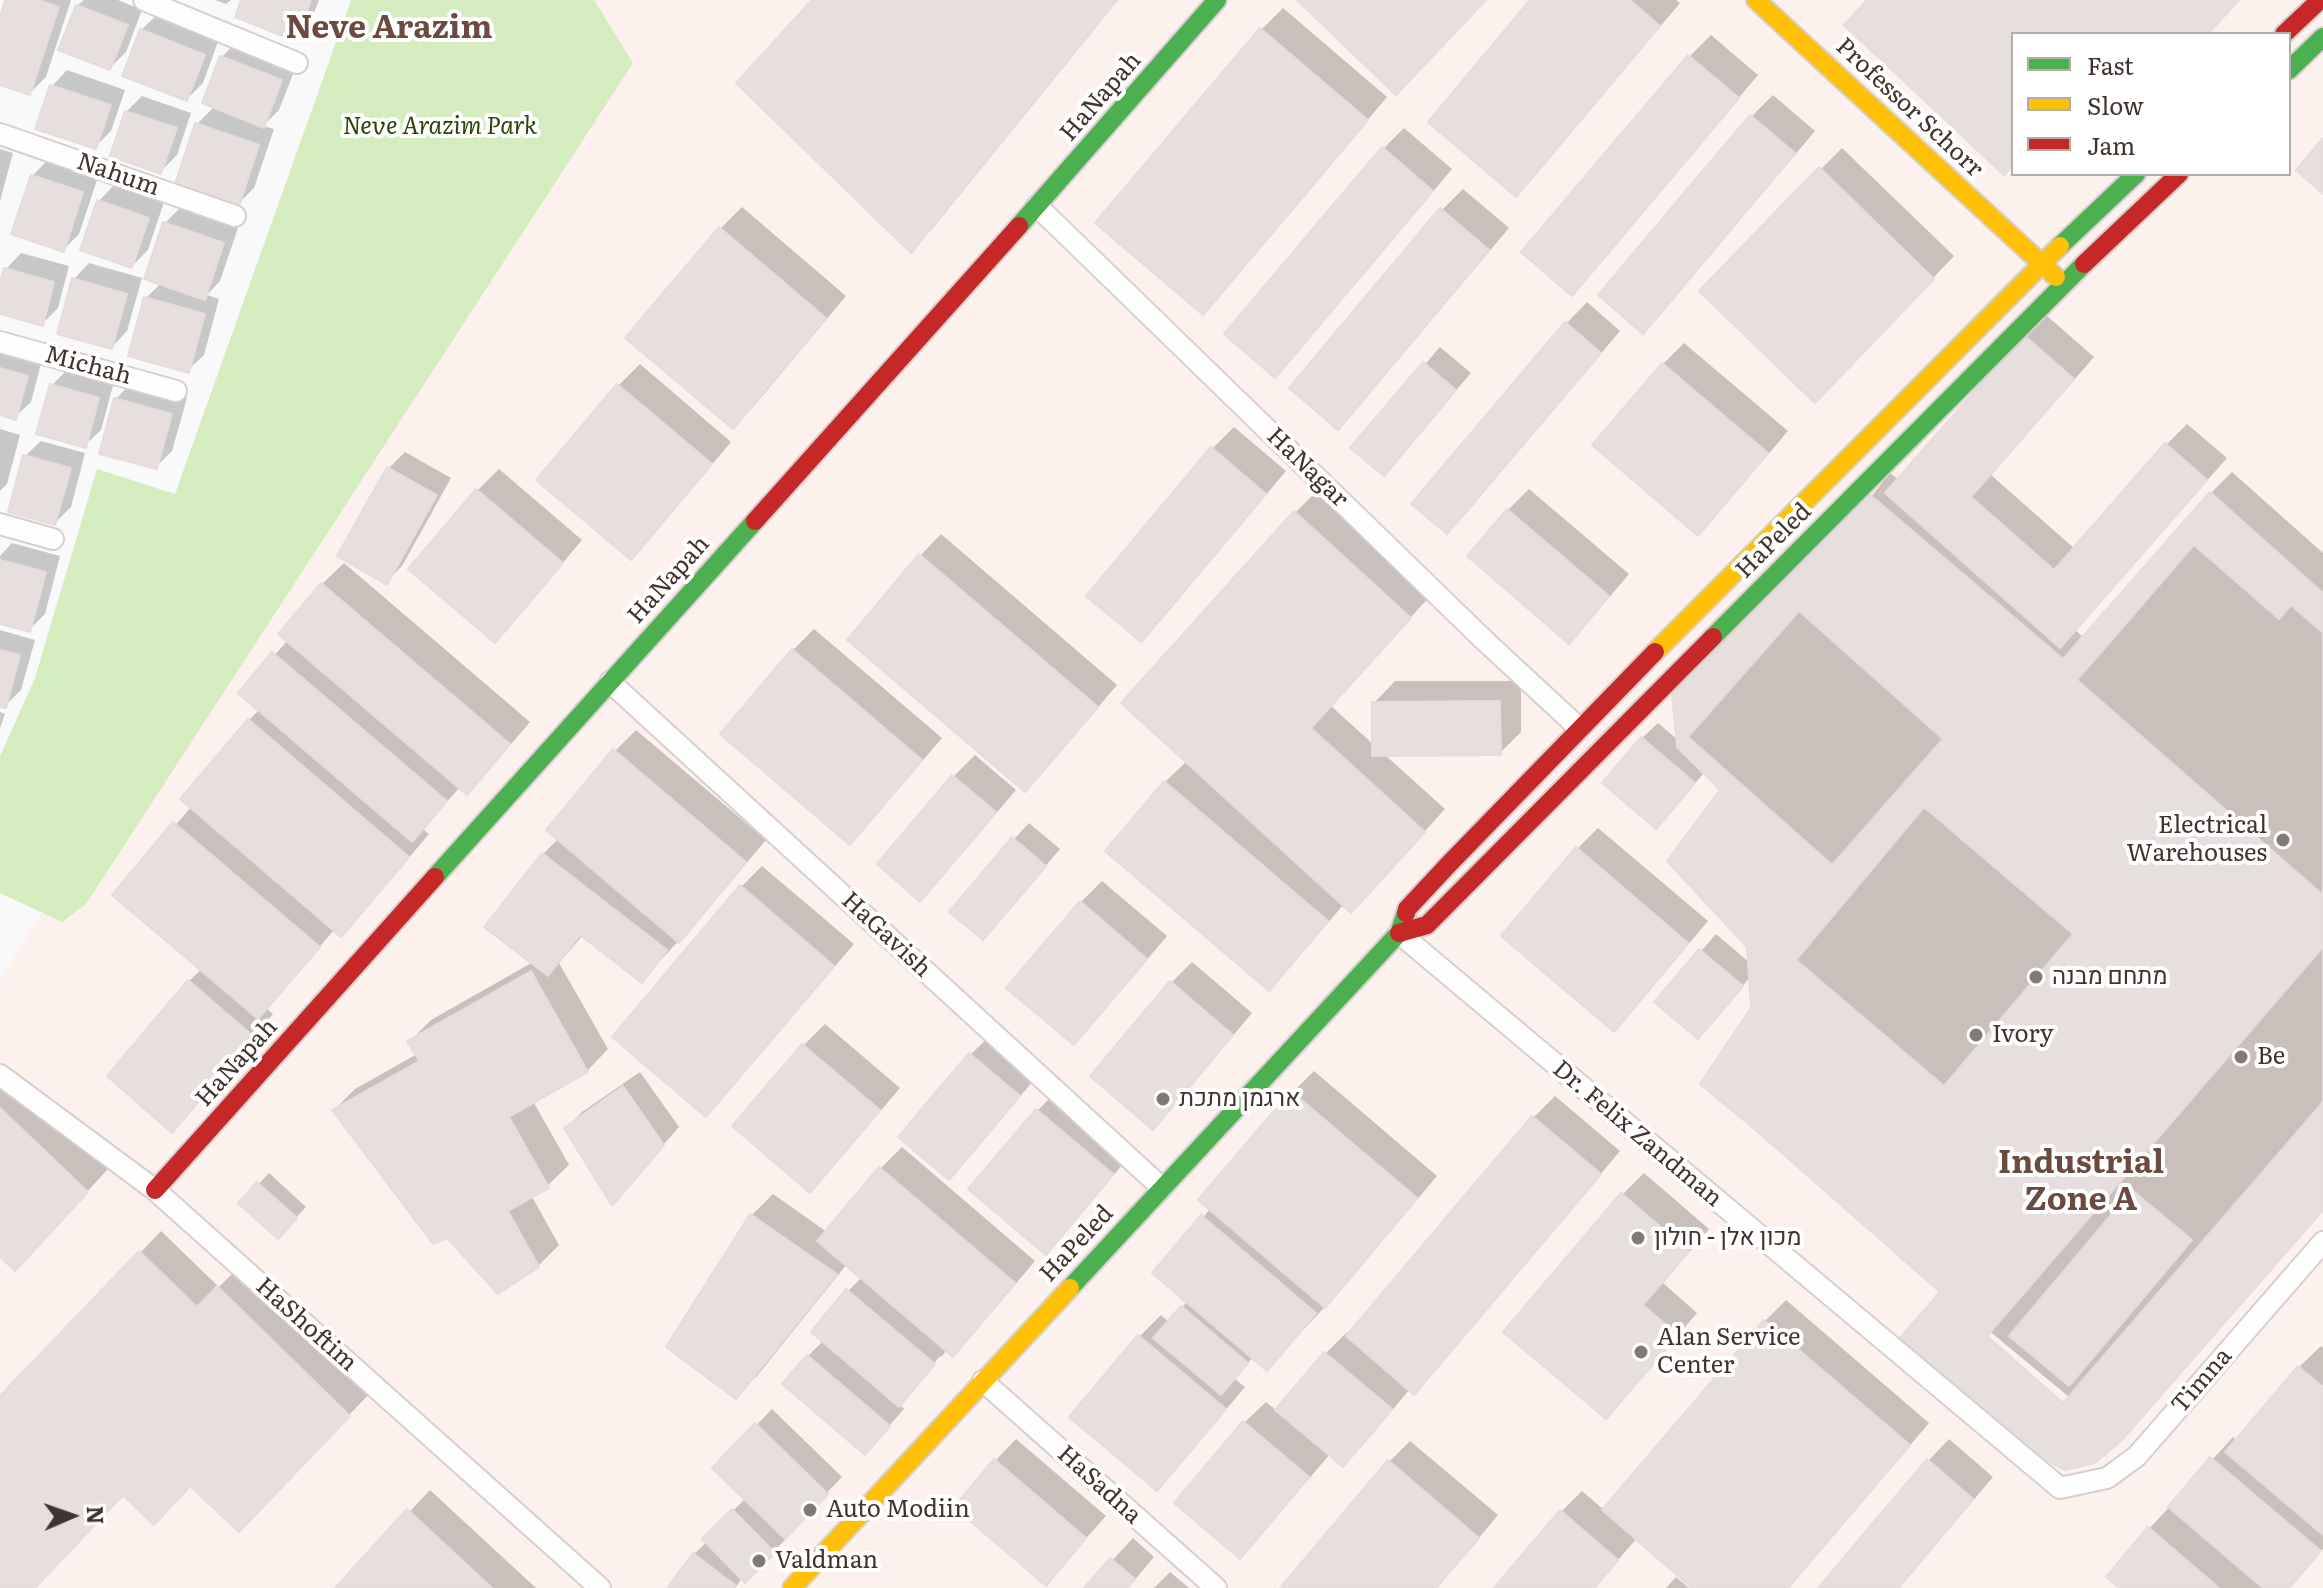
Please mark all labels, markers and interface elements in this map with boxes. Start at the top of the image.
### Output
district label: Neve Arazim [286,10,492,48]
street label: Professor Schorr [1829,32,1989,184]
legend [2011,32,2291,176]
street label: HaNapah [1055,47,1147,147]
text: Fast [2087,47,2134,82]
text: Slow [2087,87,2144,122]
park label: Neve Arazim Park [343,113,537,141]
text: Jam [2087,127,2135,162]
street label: Nahum [73,147,163,203]
street label: Michah [42,341,134,391]
street label: HaNagar [1260,422,1354,514]
street label: HaPeled [1730,497,1818,585]
street label: HaNapah [622,530,716,630]
place label: Electrical Warehouses [2127,812,2267,868]
marker: Electrical Warehouses [2274,831,2292,849]
street label: HaGavish [835,886,937,984]
place label: מתחם מבנה [2052,963,2167,991]
marker: מתחם מבנה [2027,968,2045,986]
street label: HaNapah [190,1013,284,1113]
place label: Ivory [1992,1021,2053,1049]
marker: Ivory [1967,1026,1985,1044]
place label: Be [2257,1043,2285,1071]
marker: Be [2232,1048,2250,1066]
street label: Dr. Felix Zandman [1546,1055,1728,1213]
place label: ארגמן מתכת [1179,1085,1300,1113]
marker: ארגמן מתכת [1154,1090,1172,1108]
district label: Industrial Zone A [1998,1145,2164,1220]
street label: HaPeled [1034,1200,1120,1288]
place label: מכון אלן - חולון [1654,1224,1802,1252]
marker: מכון אלן - חולון [1629,1229,1647,1247]
street label: HaShoftim [249,1272,363,1378]
place label: Alan Service Center [1657,1324,1800,1380]
street label: Timna [2166,1342,2238,1420]
marker: Alan Service Center [1632,1343,1650,1361]
street label: HaSadna [1051,1440,1147,1530]
north arrow [32,1476,112,1556]
place label: Auto Modiin [826,1496,970,1524]
marker: Auto Modiin [801,1501,819,1519]
text: N [80,1505,113,1525]
place label: Valdman [775,1547,878,1575]
marker: Valdman [750,1552,768,1570]

